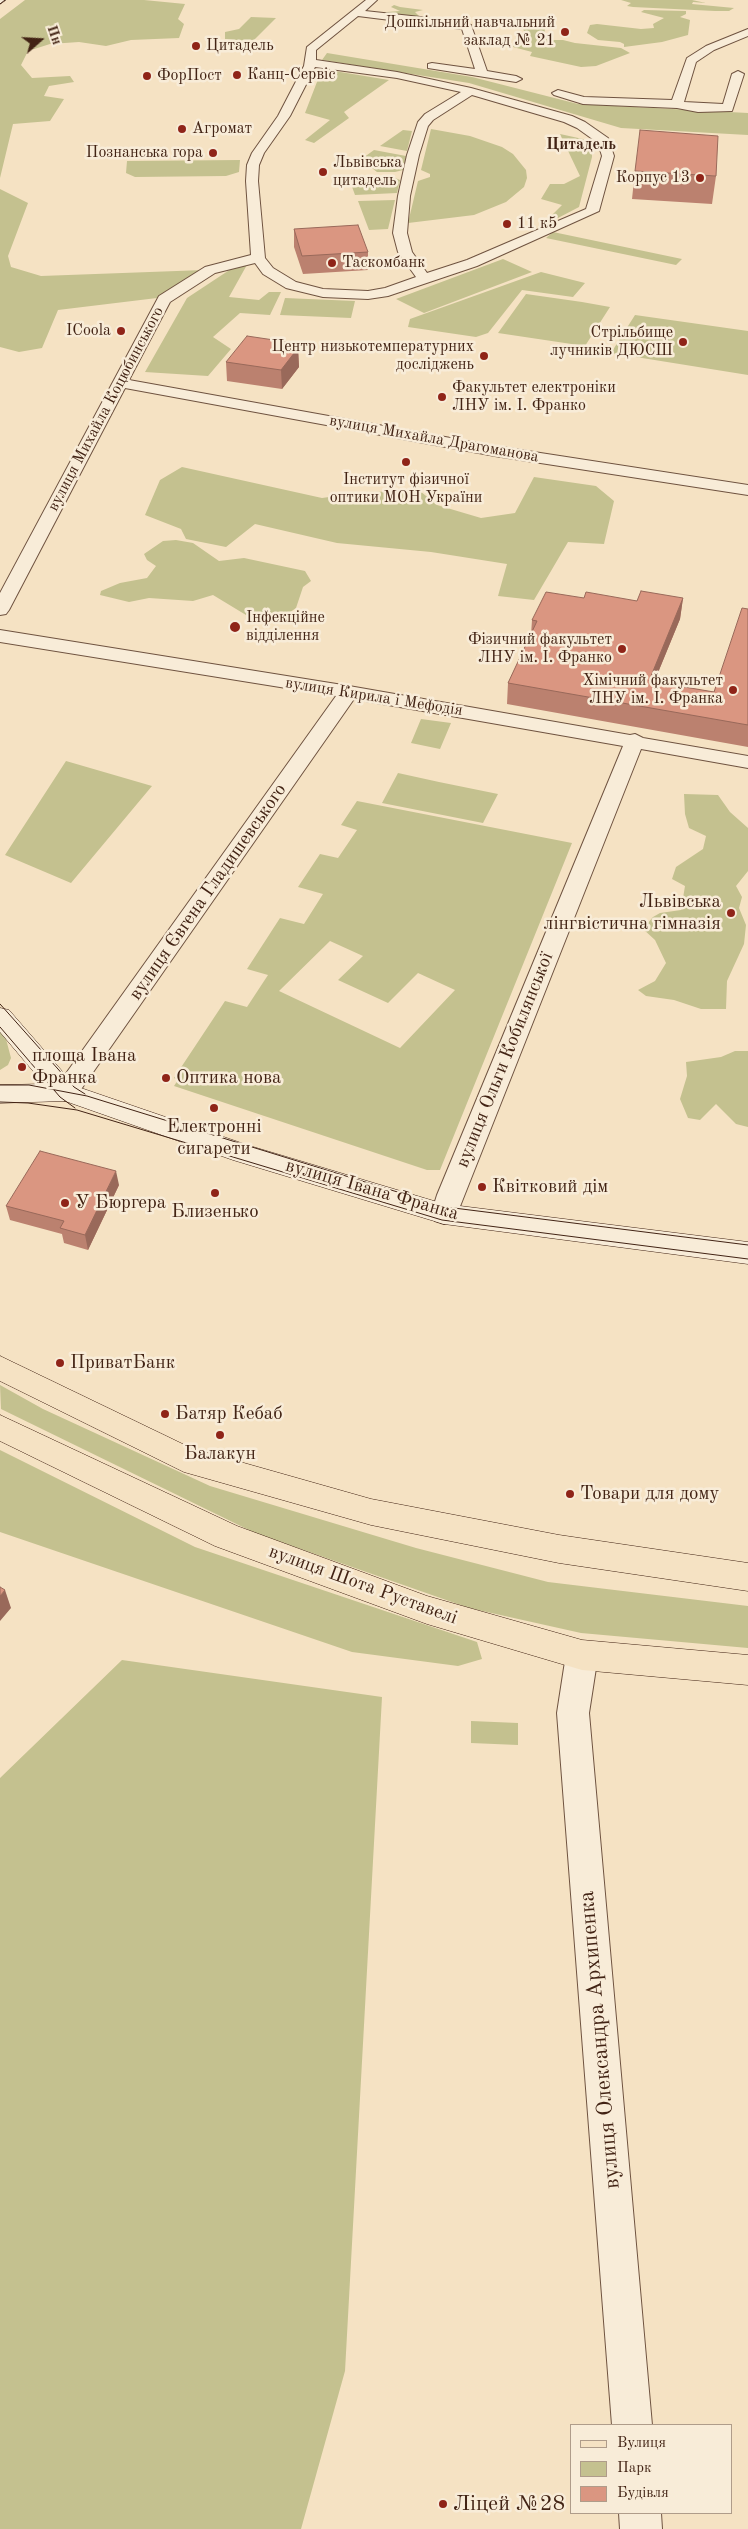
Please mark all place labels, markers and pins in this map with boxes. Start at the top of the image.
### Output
place label: Дошкільний навчальний заклад № 21 [385,13,555,51]
marker: Дошкільний навчальний заклад № 21 [559,26,571,38]
place label: Цитадель [206,36,274,56]
marker: Цитадель [190,40,202,52]
place label: Канц-Сервіс [247,65,335,85]
place label: ФорПост [157,66,222,86]
marker: Канц-Сервіс [231,69,243,81]
marker: ФорПост [141,70,153,82]
place label: Агромат [192,119,252,139]
marker: Агромат [176,123,188,135]
place label: Познанська гора [86,143,203,163]
marker: Познанська гора [207,147,219,159]
place label: Львівська цитадель [333,153,402,191]
marker: Львівська цитадель [317,166,329,178]
place label: Корпус 13 [616,168,690,188]
marker: Корпус 13 [694,172,706,184]
place label: 11 к5 [517,214,557,234]
marker: 11 к5 [501,218,513,230]
place label: Таскомбанк [342,253,425,273]
marker: Таскомбанк [326,257,338,269]
place label: ICoola [66,321,111,341]
place label: Стрільбище лучників ДЮСШ [550,323,673,361]
marker: ICoola [115,325,127,337]
marker: Стрільбище лучників ДЮСШ [677,336,689,348]
place label: Центр низькотемпературних досліджень [271,337,474,375]
marker: Центр низькотемпературних досліджень [478,350,490,362]
place label: Факультет електроніки ЛНУ ім. І. Франко [452,378,616,416]
marker: Факультет електроніки ЛНУ ім. І. Франко [436,391,448,403]
marker: Інститут фізичної оптики МОН України [400,456,412,468]
place label: Інститут фізичної оптики МОН України [330,470,482,508]
place label: Інфекційне відділення [246,608,325,646]
marker: Інфекційне відділення [228,620,242,634]
place label: Фізичний факультет ЛНУ ім. І. Франко [468,630,612,668]
marker: Фізичний факультет ЛНУ ім. І. Франко [616,643,628,655]
place label: Хімічний факультет ЛНУ ім. І. Франка [583,671,723,709]
marker: Хімічний факультет ЛНУ ім. І. Франка [727,684,739,696]
place label: Львівська лінгвістична гімназія [544,891,721,935]
marker: Львівська лінгвістична гімназія [725,907,737,919]
place label: площа Івана Франка [32,1045,136,1089]
marker: площа Івана Франка [16,1061,28,1073]
place label: Оптика нова [176,1067,281,1089]
marker: Оптика нова [160,1072,172,1084]
marker: Електронні сигарети [208,1102,220,1114]
place label: Електронні сигарети [166,1116,262,1160]
place label: Квітковий дім [492,1176,608,1198]
marker: Квітковий дім [476,1181,488,1193]
marker: Близенько [209,1187,221,1199]
place label: У Бюргера [75,1192,166,1214]
marker: У Бюргера [59,1197,71,1209]
place label: Близенько [171,1201,259,1223]
place label: ПриватБанк [70,1352,175,1374]
marker: ПриватБанк [54,1357,66,1369]
place label: Батяр Кебаб [175,1403,283,1425]
marker: Батяр Кебаб [159,1408,171,1420]
marker: Балакун [214,1429,226,1441]
place label: Балакун [184,1443,256,1465]
place label: Товари для дому [580,1483,719,1505]
marker: Товари для дому [564,1488,576,1500]
place label: Ліцей №28 [453,2491,565,2517]
marker: Ліцей №28 [437,2498,449,2510]

